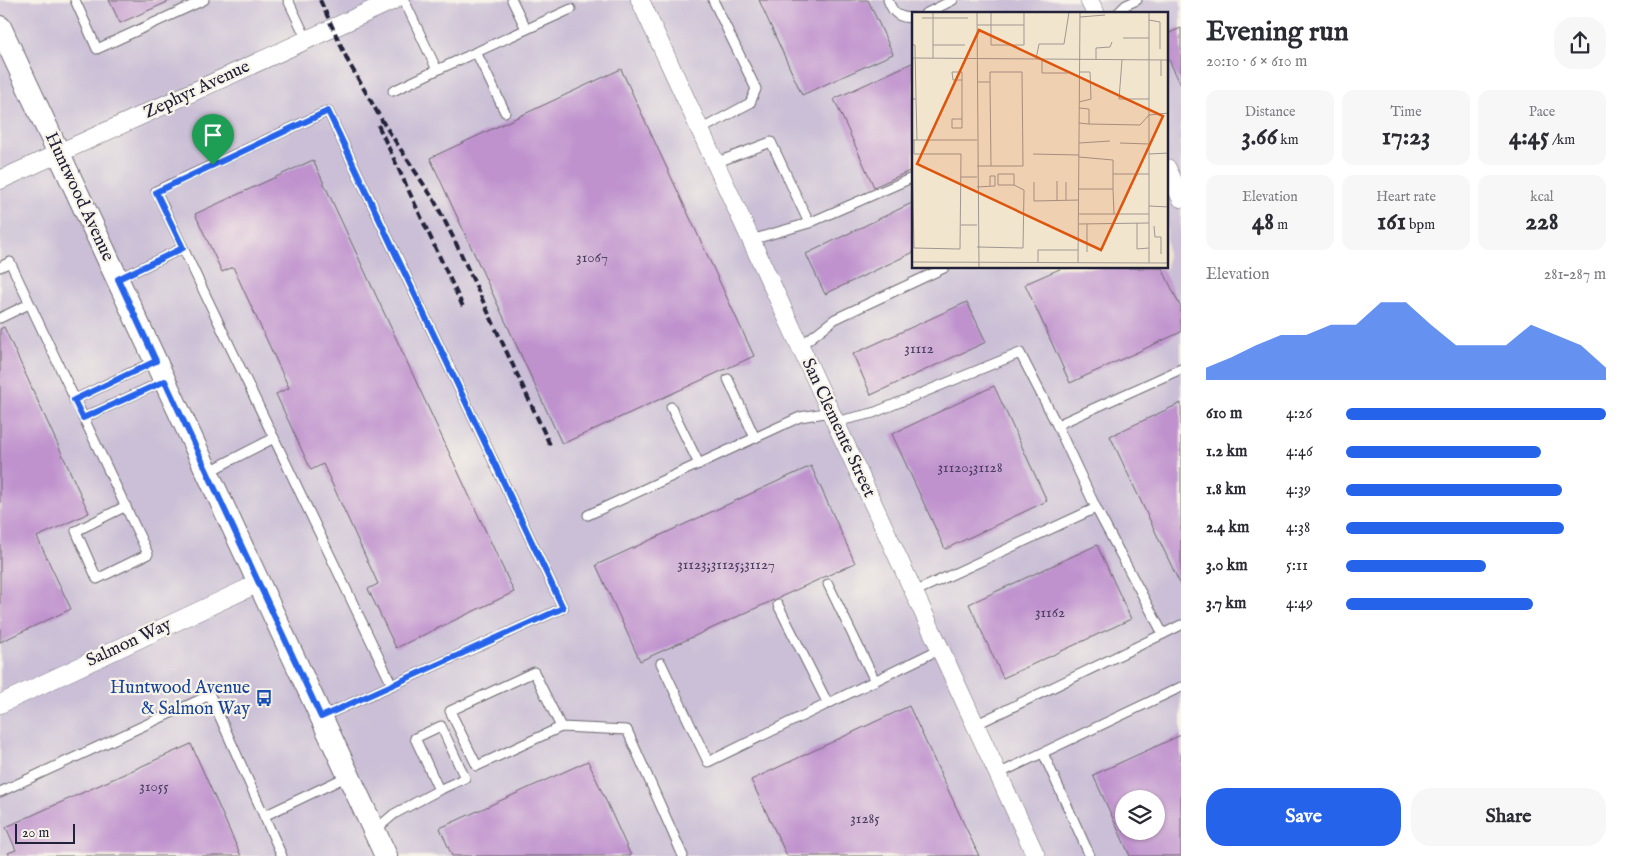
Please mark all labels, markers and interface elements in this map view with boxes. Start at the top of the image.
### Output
inset map [912,12,1168,269]
text: Evening run [1206,15,1349,50]
button: share [1554,17,1606,69]
text: 20:10 · 6 × 610 m [1206,52,1307,72]
street label: Zephyr Avenue [140,55,254,125]
text: Distance [1245,103,1295,121]
text: Time [1390,103,1422,121]
text: Pace [1529,103,1555,121]
pin [192,114,234,165]
icon: arrive [199,121,227,149]
text: 3.66 [1241,121,1277,153]
text: 17:23 [1382,121,1430,153]
text: 4:45 [1509,121,1549,153]
street label: Huntwood Avenue [39,129,119,265]
text: km [1277,131,1299,149]
text: /km [1549,131,1575,149]
text: Elevation [1242,188,1298,206]
text: Heart rate [1376,188,1436,206]
text: kcal [1530,188,1554,206]
text: 48 [1252,206,1274,238]
text: 161 [1377,206,1406,238]
text: 228 [1525,206,1559,238]
text: m [1274,216,1288,234]
text: bpm [1406,216,1435,234]
house number: 31067 [576,248,608,267]
text: Elevation [1206,265,1269,285]
text: 281–287 m [1544,265,1606,285]
house number: 31112 [904,339,934,358]
street label: San Clemente Street [796,355,880,501]
text: 610 m [1206,404,1242,424]
text: 4:26 [1286,404,1312,424]
text: 1.2 km [1206,442,1247,462]
text: 4:46 [1286,442,1313,462]
house number: 31120;31128 [937,458,1003,477]
text: 1.8 km [1206,480,1246,500]
text: 4:39 [1286,480,1311,500]
text: 2.4 km [1206,518,1249,538]
text: 4:38 [1286,518,1310,538]
house number: 31123;31125;31127 [677,555,775,574]
text: 3.0 km [1206,556,1248,576]
text: 5:11 [1286,556,1308,576]
text: 3.7 km [1206,594,1246,614]
text: 4:49 [1286,594,1313,614]
house number: 31162 [1035,603,1065,622]
street label: Salmon Way [83,613,175,673]
place label: Huntwood Avenue & Salmon Way [110,677,250,721]
bus stop icon: Huntwood Avenue & Salmon Way [254,688,274,708]
house number: 31055 [139,777,169,796]
button: Save [1206,788,1401,846]
button: Share [1411,788,1606,846]
map controls [1115,790,1165,840]
button: layers [1115,790,1165,840]
house number: 31285 [850,809,880,828]
scale bar [15,821,75,844]
text: 20 m [22,824,49,842]

